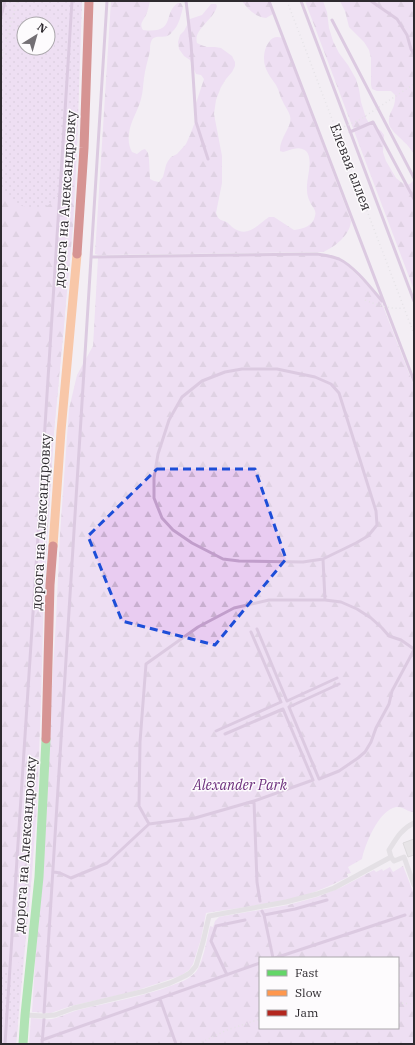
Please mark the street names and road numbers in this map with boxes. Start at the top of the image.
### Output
street label: дорога на Александровку [50,109,80,288]
street label: Елевая аллея [326,121,376,213]
street label: дорога на Александровку [27,432,55,611]
street label: дорога на Александровку [10,755,40,934]

